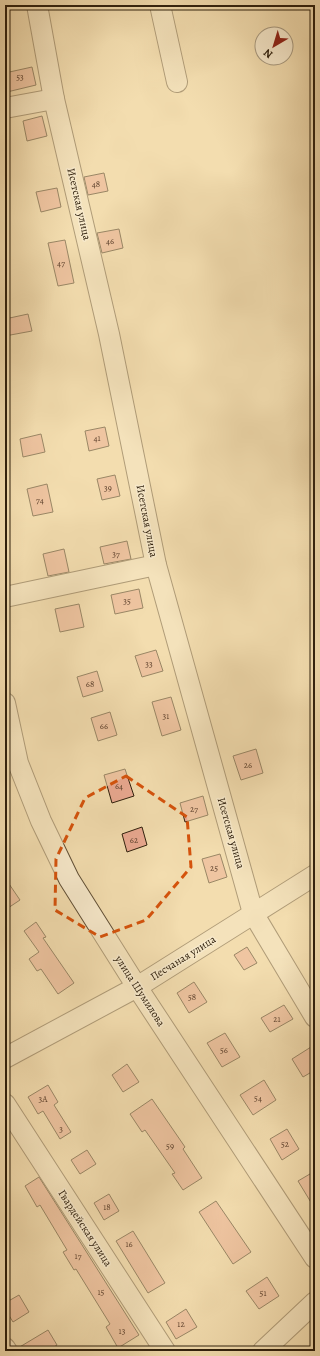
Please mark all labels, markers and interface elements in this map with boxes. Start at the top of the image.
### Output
north arrow [254,26,294,66]
text: N [260,45,276,62]
house number: 53 [16,71,24,83]
street label: Исетская улица [63,167,95,242]
house number: 48 [92,178,100,190]
house number: 46 [106,235,114,247]
house number: 47 [57,257,65,269]
house number: 41 [93,432,101,444]
house number: 39 [104,482,112,494]
street label: Исетская улица [133,484,162,559]
house number: 74 [36,494,44,506]
house number: 37 [112,548,120,560]
house number: 35 [123,595,131,607]
house number: 33 [145,658,153,670]
house number: 68 [86,678,94,690]
house number: 31 [163,710,169,722]
house number: 66 [100,720,108,732]
house number: 26 [244,759,252,771]
house number: 64 [115,780,123,792]
street label: Исетская улица [214,796,249,871]
house number: 27 [190,803,198,815]
house number: 62 [130,834,139,846]
house number: 25 [210,862,218,874]
street label: Песчаная улица [147,931,219,984]
street label: улица Шумилова [111,952,169,1030]
house number: 58 [188,991,196,1003]
house number: 21 [273,1013,281,1025]
house number: 56 [220,1044,228,1056]
house number: 54 [254,1092,262,1104]
house number: 3А [38,1093,48,1105]
house number: 3 [59,1123,63,1135]
house number: 52 [281,1138,290,1150]
house number: 59 [166,1140,174,1152]
street label: Гвардейская улица [55,1187,116,1270]
house number: 18 [103,1201,111,1213]
house number: 16 [125,1238,133,1250]
house number: 17 [75,1250,82,1262]
house number: 15 [98,1286,105,1298]
house number: 51 [260,1287,266,1299]
house number: 12 [177,1318,185,1330]
house number: 13 [119,1325,126,1337]

